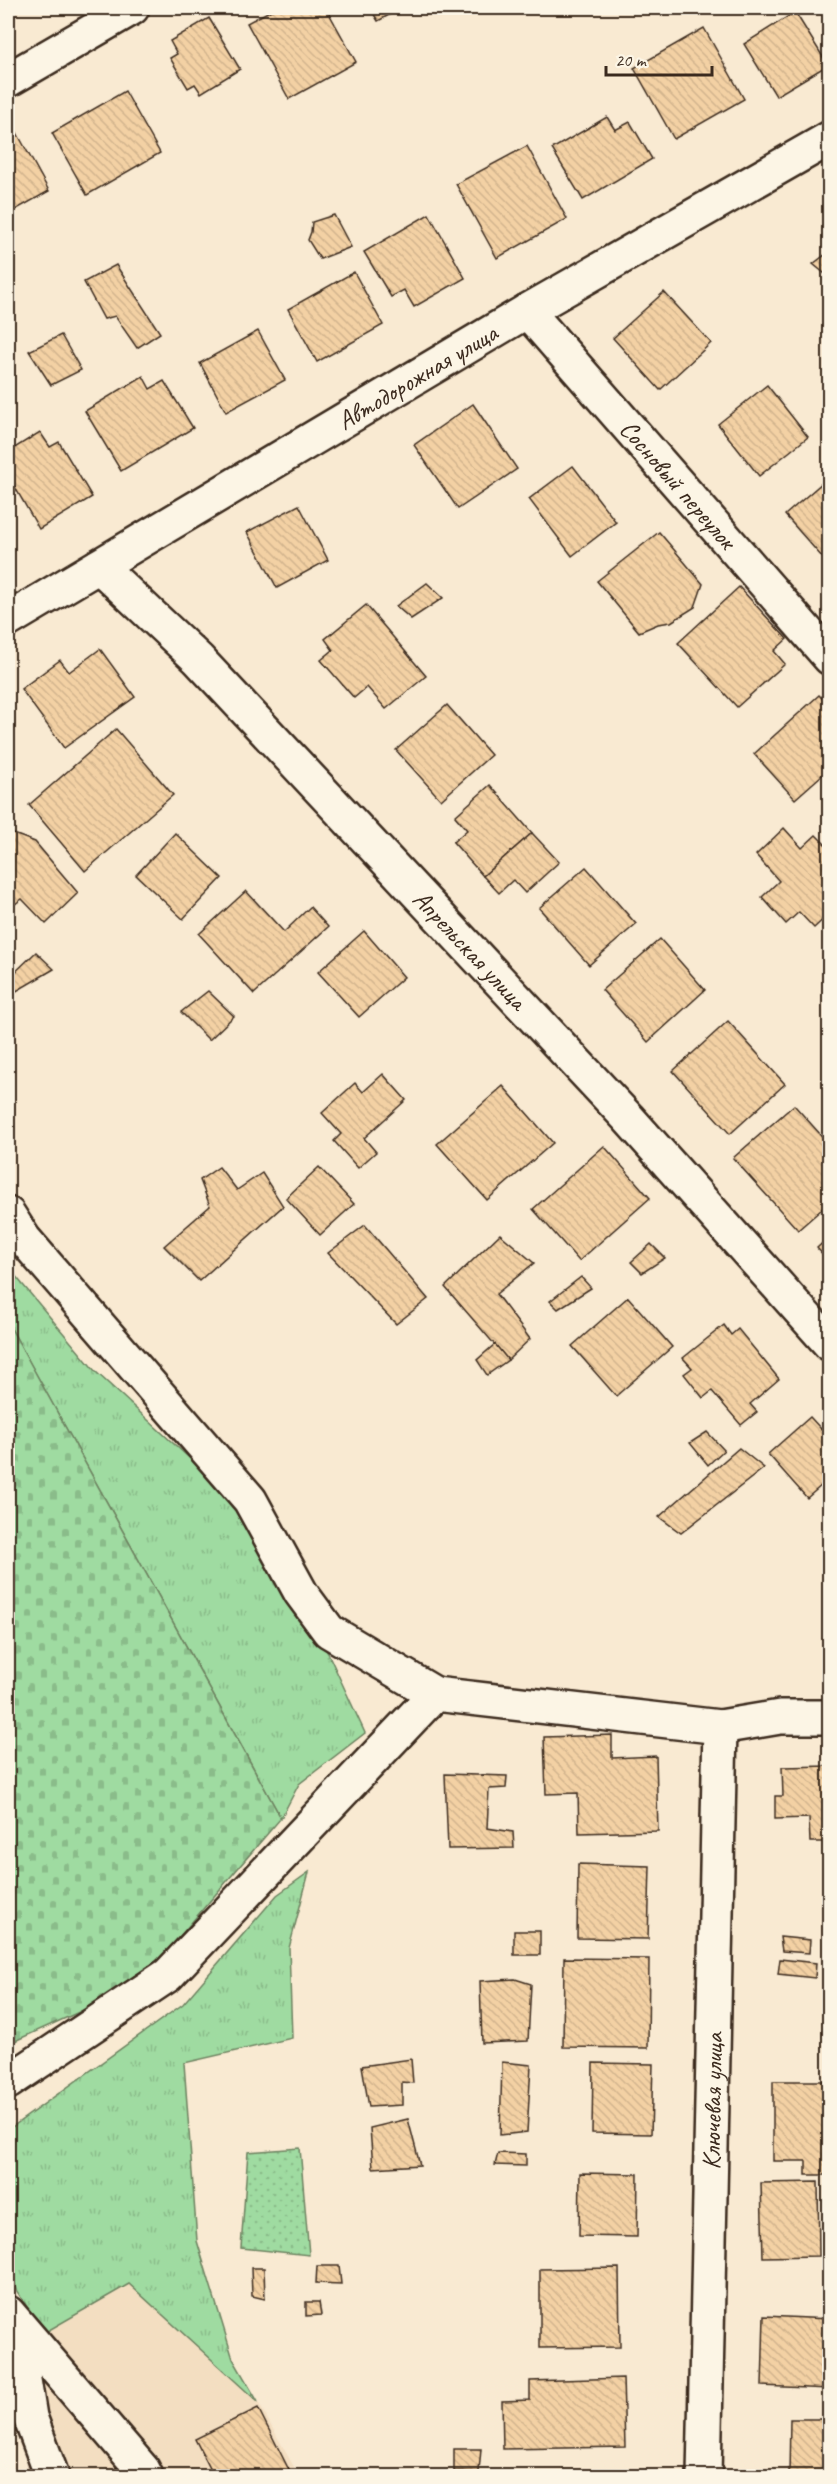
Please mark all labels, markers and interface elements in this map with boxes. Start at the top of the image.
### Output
scale bar [606,39,712,77]
text: 20 m [615,49,648,71]
street label: Автодорожная улица [331,315,504,437]
street label: Сосновый переулок [613,413,745,558]
street label: Апрельская улица [406,883,536,1018]
street label: Ключевая улица [694,2031,730,2170]

